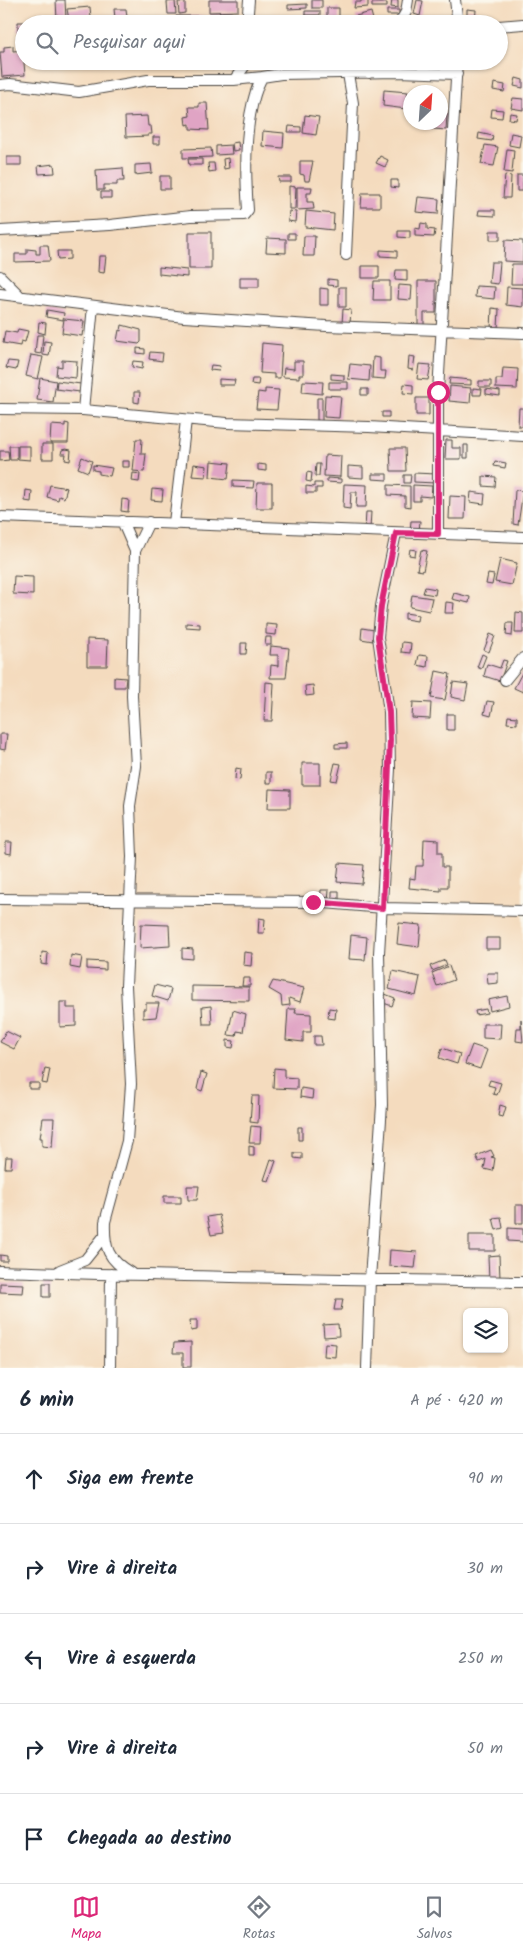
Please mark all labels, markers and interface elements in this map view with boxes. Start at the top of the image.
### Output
search box [15,15,508,70]
text: Pesquisar aqui [73,28,185,58]
icon: search [33,29,61,57]
north arrow [403,85,448,130]
route start [427,381,450,404]
route end [302,891,325,914]
map controls [463,1308,508,1353]
button: layers [463,1308,508,1353]
text: 6 min [20,1384,74,1417]
text: A pé · 420 m [410,1388,503,1413]
text: Siga em frente [67,1464,194,1494]
icon: ahead [20,1465,48,1493]
text: 90 m [468,1466,503,1491]
text: Vire à direita [67,1554,177,1584]
icon: right [20,1555,48,1583]
text: 30 m [467,1556,503,1581]
text: Vire à esquerda [67,1644,196,1674]
icon: left [20,1645,48,1673]
text: 250 m [458,1646,503,1671]
text: Vire à direita [67,1734,177,1764]
icon: right [20,1735,48,1763]
text: 50 m [467,1736,503,1761]
text: Chegada ao destino [67,1824,232,1854]
icon: arrive [20,1825,48,1853]
tab: Mapa [71,1893,102,1945]
tab: Rotas [243,1893,275,1945]
tab: Salvos [417,1893,452,1945]

